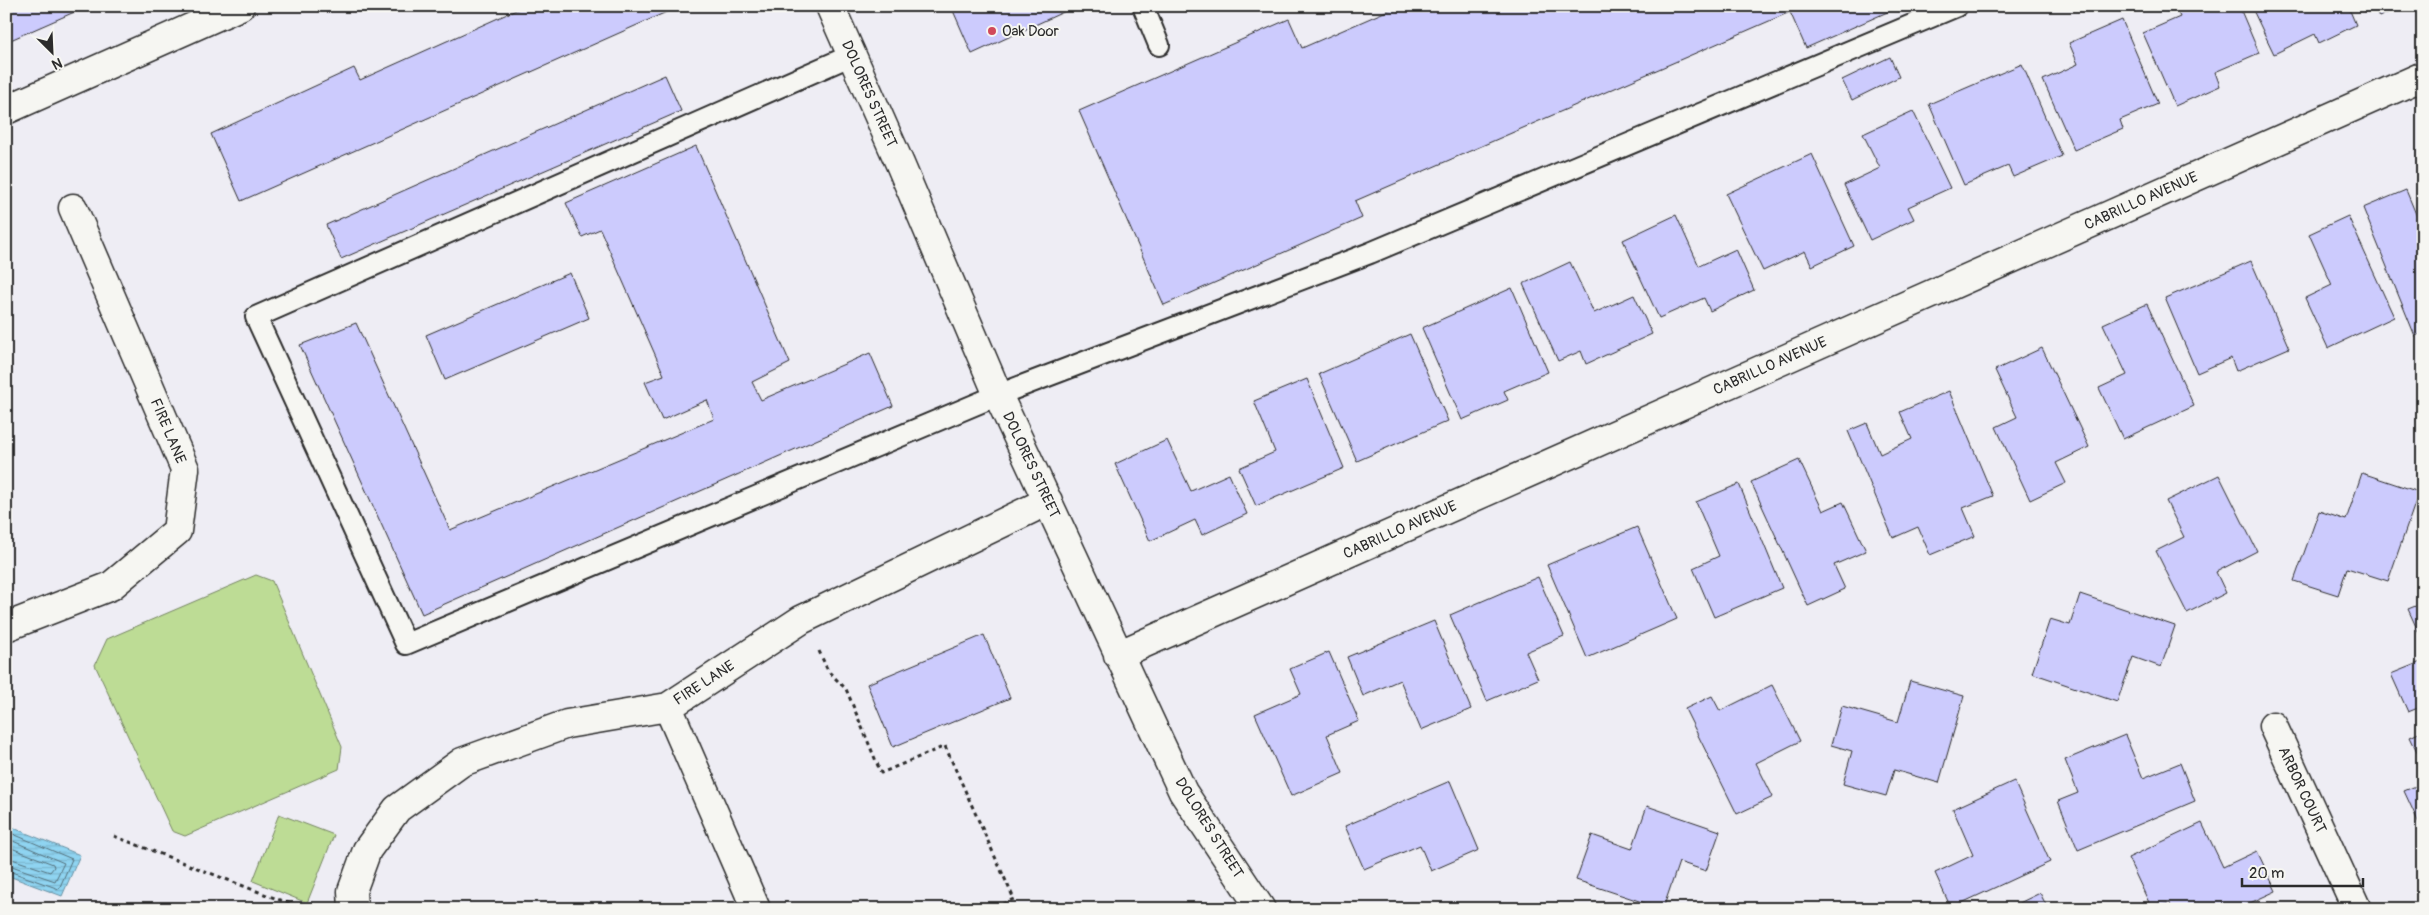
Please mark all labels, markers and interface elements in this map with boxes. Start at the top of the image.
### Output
place label: Oak Door [1002,22,1060,41]
marker: Oak Door [986,25,998,37]
north arrow [28,28,78,78]
street label: DOLORES STREET [837,38,901,150]
text: N [49,54,65,73]
street label: CABRILLO AVENUE [2081,167,2201,235]
street label: CABRILLO AVENUE [1710,332,1830,400]
street label: FIRE LANE [146,395,190,467]
street label: DOLORES STREET [998,409,1064,521]
street label: CABRILLO AVENUE [1340,496,1460,564]
street label: FIRE LANE [670,656,738,710]
street label: ARBOR COURT [2274,744,2330,836]
street label: DOLORES STREET [1170,774,1248,882]
scale bar [2242,855,2363,887]
text: 20 m [2249,864,2284,883]

